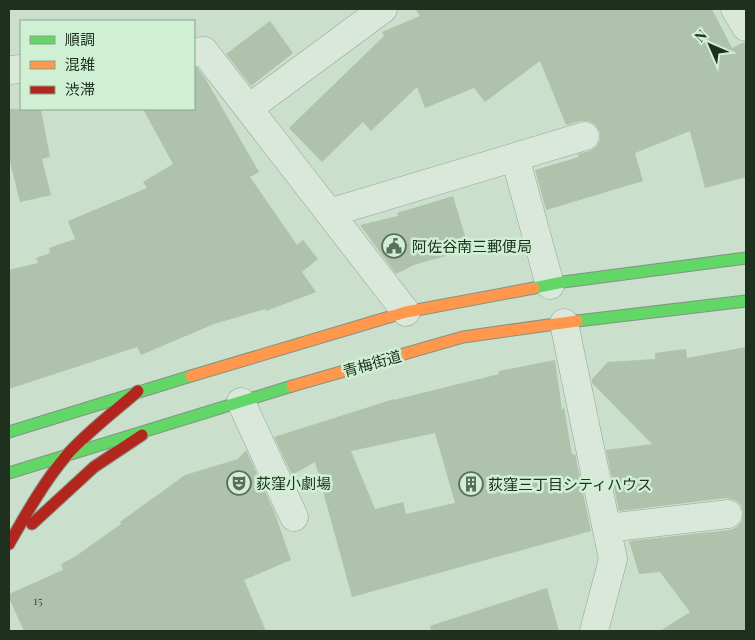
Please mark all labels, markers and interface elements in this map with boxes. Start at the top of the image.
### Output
legend [20,20,195,110]
north arrow [685,20,735,70]
text: N [690,25,711,46]
text: 順調 [65,29,95,49]
text: 混雑 [65,54,95,74]
text: 渋滞 [65,79,95,99]
public building icon: 阿佐谷南三郵便局 [381,233,407,259]
place label: 阿佐谷南三郵便局 [412,236,532,256]
street label: 青梅街道 [340,345,404,381]
theatre icon: 荻窪小劇場 [226,470,252,496]
building icon: 荻窪三丁目シティハウス [458,471,484,497]
place label: 荻窪小劇場 [256,473,331,493]
place label: 荻窪三丁目シティハウス [488,474,652,494]
house number: 15 [33,592,43,608]

